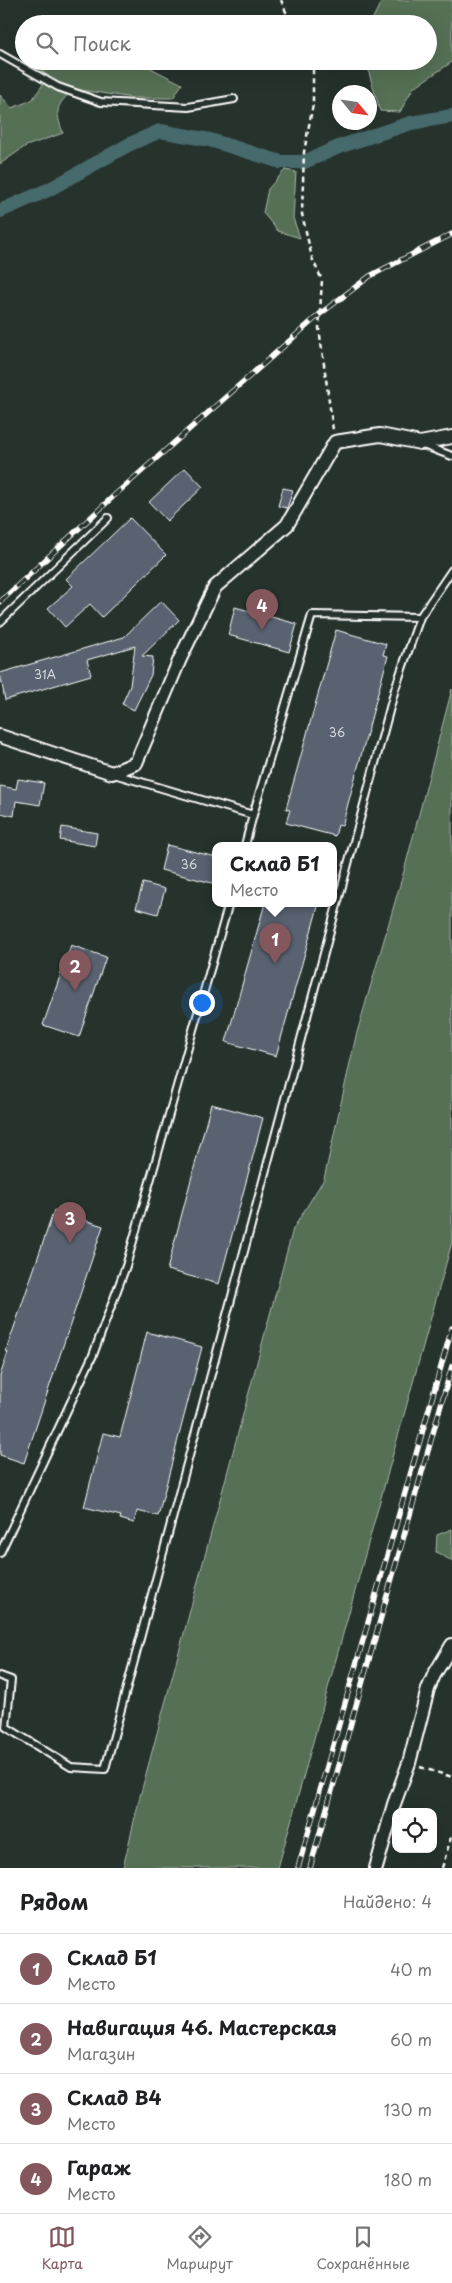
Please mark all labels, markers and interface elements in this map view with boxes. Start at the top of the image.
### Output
search box [15,15,437,70]
icon: search [33,29,61,57]
text: Поиск [73,29,131,57]
north arrow [332,85,377,130]
pin: 4 [246,589,278,630]
house number: 31А [34,665,56,683]
house number: 36 [329,723,345,741]
popup [212,842,337,907]
text: Склад Б1 [230,849,319,877]
house number: 36 [181,855,197,873]
text: Место [230,877,278,901]
pin: 1 [259,923,291,964]
pin: 2 [59,950,91,991]
your location [189,990,215,1016]
pin: 3 [54,1202,86,1243]
map controls [392,1808,437,1853]
button: locate [392,1808,437,1853]
text: Рядом [20,1885,88,1917]
text: Найдено: 4 [343,1889,432,1913]
text: Склад Б1 [67,1943,157,1971]
text: 1 [32,1957,40,1981]
text: 40 m [390,1957,432,1981]
text: Место [67,1971,116,1995]
text: Навигация 46. Мастерская [67,2013,337,2041]
text: 2 [30,2027,42,2051]
text: 60 m [390,2027,432,2051]
text: Магазин [67,2041,136,2065]
text: Склад В4 [67,2083,161,2111]
text: 3 [31,2097,41,2121]
text: 130 m [384,2097,432,2121]
text: Место [67,2111,116,2135]
text: Гараж [67,2153,131,2181]
text: 4 [31,2167,41,2191]
text: 180 m [384,2167,432,2191]
text: Место [67,2181,116,2205]
tab: Карта [42,2223,83,2274]
tab: Маршрут [167,2223,233,2274]
tab: Сохранённые [317,2223,410,2274]

